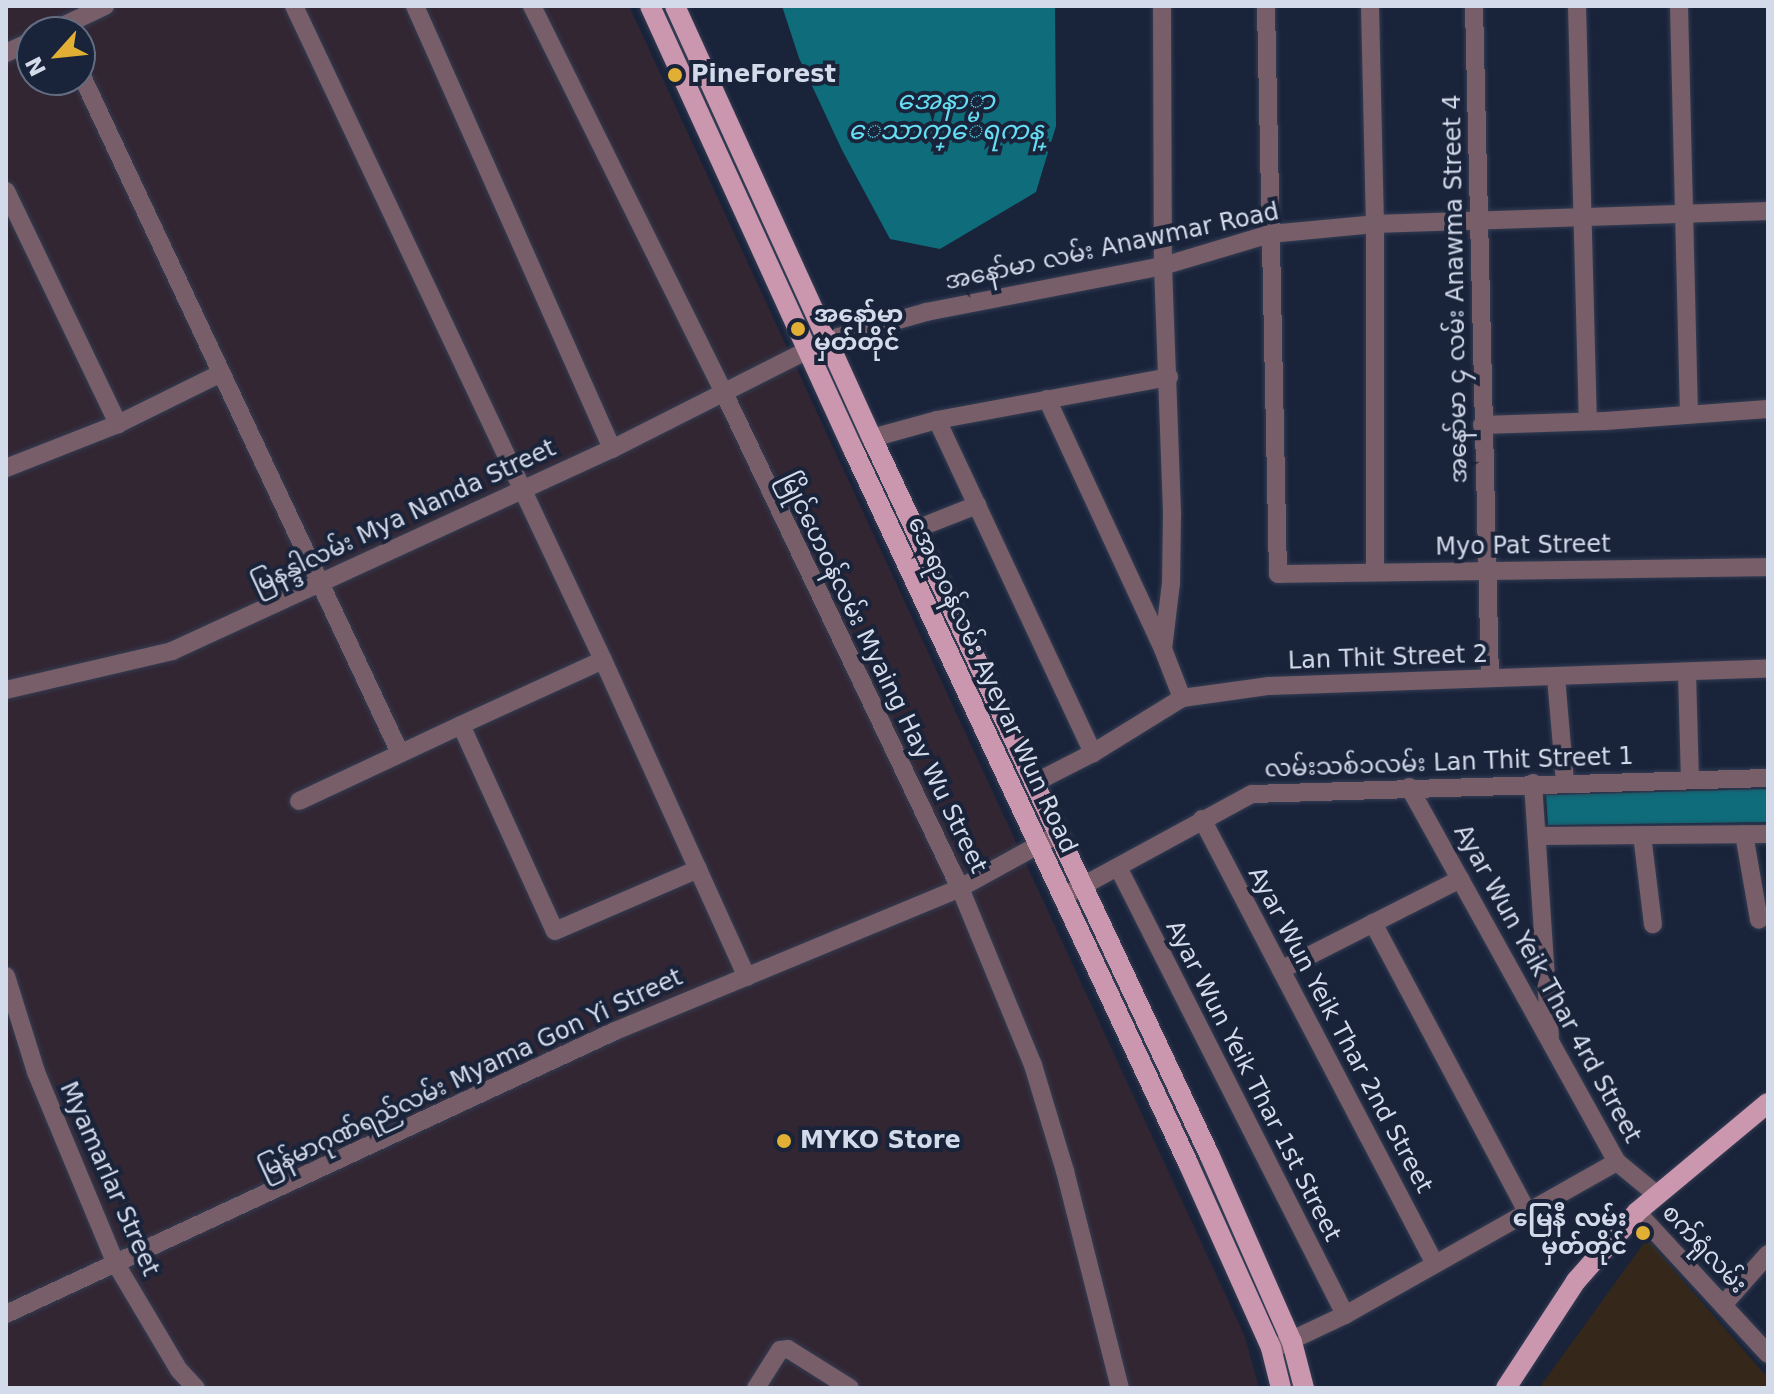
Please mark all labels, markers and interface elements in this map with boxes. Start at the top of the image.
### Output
north arrow [16,16,96,96]
text: N [21,52,51,80]
place label: PineForest [691,61,836,89]
marker: PineForest [666,66,684,84]
water label: အေနာ္မာ ေသာက္ေရကန္ [848,85,1044,146]
street label: အနော်မာ ၄ လမ်း Anawma Street 4 [1438,94,1474,484]
street label: အနော်မာ လမ်း Anawmar Road [942,197,1282,297]
place label: အနော်မာ မှတ်တိုင် [814,301,903,357]
marker: အနော်မာ မှတ်တိုင် [789,320,807,338]
street label: မြနန္ဒါလမ်း Mya Nanda Street [248,434,560,600]
street label: မြိုင်ဟေဝန်လမ်း Myaing Hay Wu Street [773,468,993,878]
street label: အေရာဝန်လမ်း Ayeyar Wun Road [901,512,1083,858]
street label: Myo Pat Street [1435,530,1611,562]
street label: Lan Thit Street 2 [1287,640,1489,676]
street label: လမ်းသစ်၁လမ်း Lan Thit Street 1 [1264,742,1634,784]
street label: Ayar Wun Yeik Thar 4rd Street [1447,820,1647,1148]
street label: Ayar Wun Yeik Thar 2nd Street [1242,862,1438,1198]
street label: Ayar Wun Yeik Thar 1st Street [1159,916,1347,1246]
street label: မြန်မာဂုဏ်ရည်လမ်း Myama Gon Yi Street [255,963,687,1185]
street label: Myamarlar Street [53,1078,165,1280]
place label: MYKO Store [800,1127,961,1155]
marker: MYKO Store [775,1132,793,1150]
street label: စက်ရုံလမ်း [1656,1199,1752,1299]
place label: မြေနီ လမ်း မှတ်တိုင် [1513,1205,1627,1261]
marker: မြေနီ လမ်း မှတ်တိုင် [1634,1224,1652,1242]

